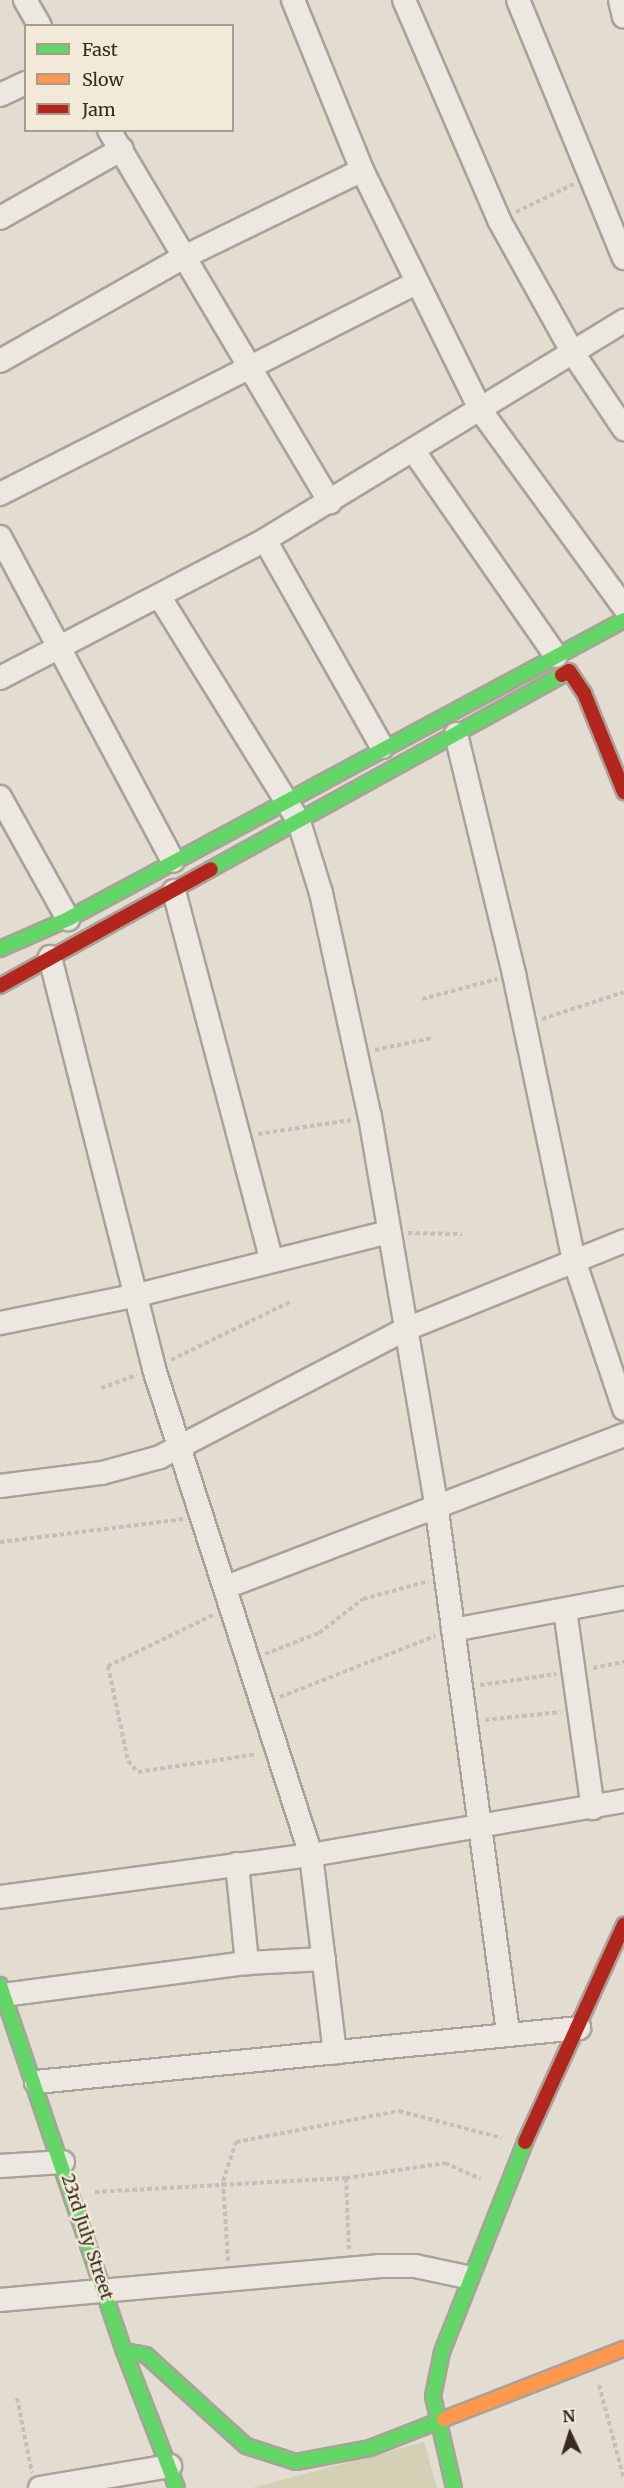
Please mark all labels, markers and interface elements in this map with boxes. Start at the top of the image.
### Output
legend [24,24,234,132]
text: Fast [82,38,118,61]
text: Slow [82,68,124,91]
text: Jam [82,98,116,121]
street label: 23rd July Street [56,2171,118,2303]
north arrow [540,2404,600,2464]
text: N [562,2406,576,2426]

